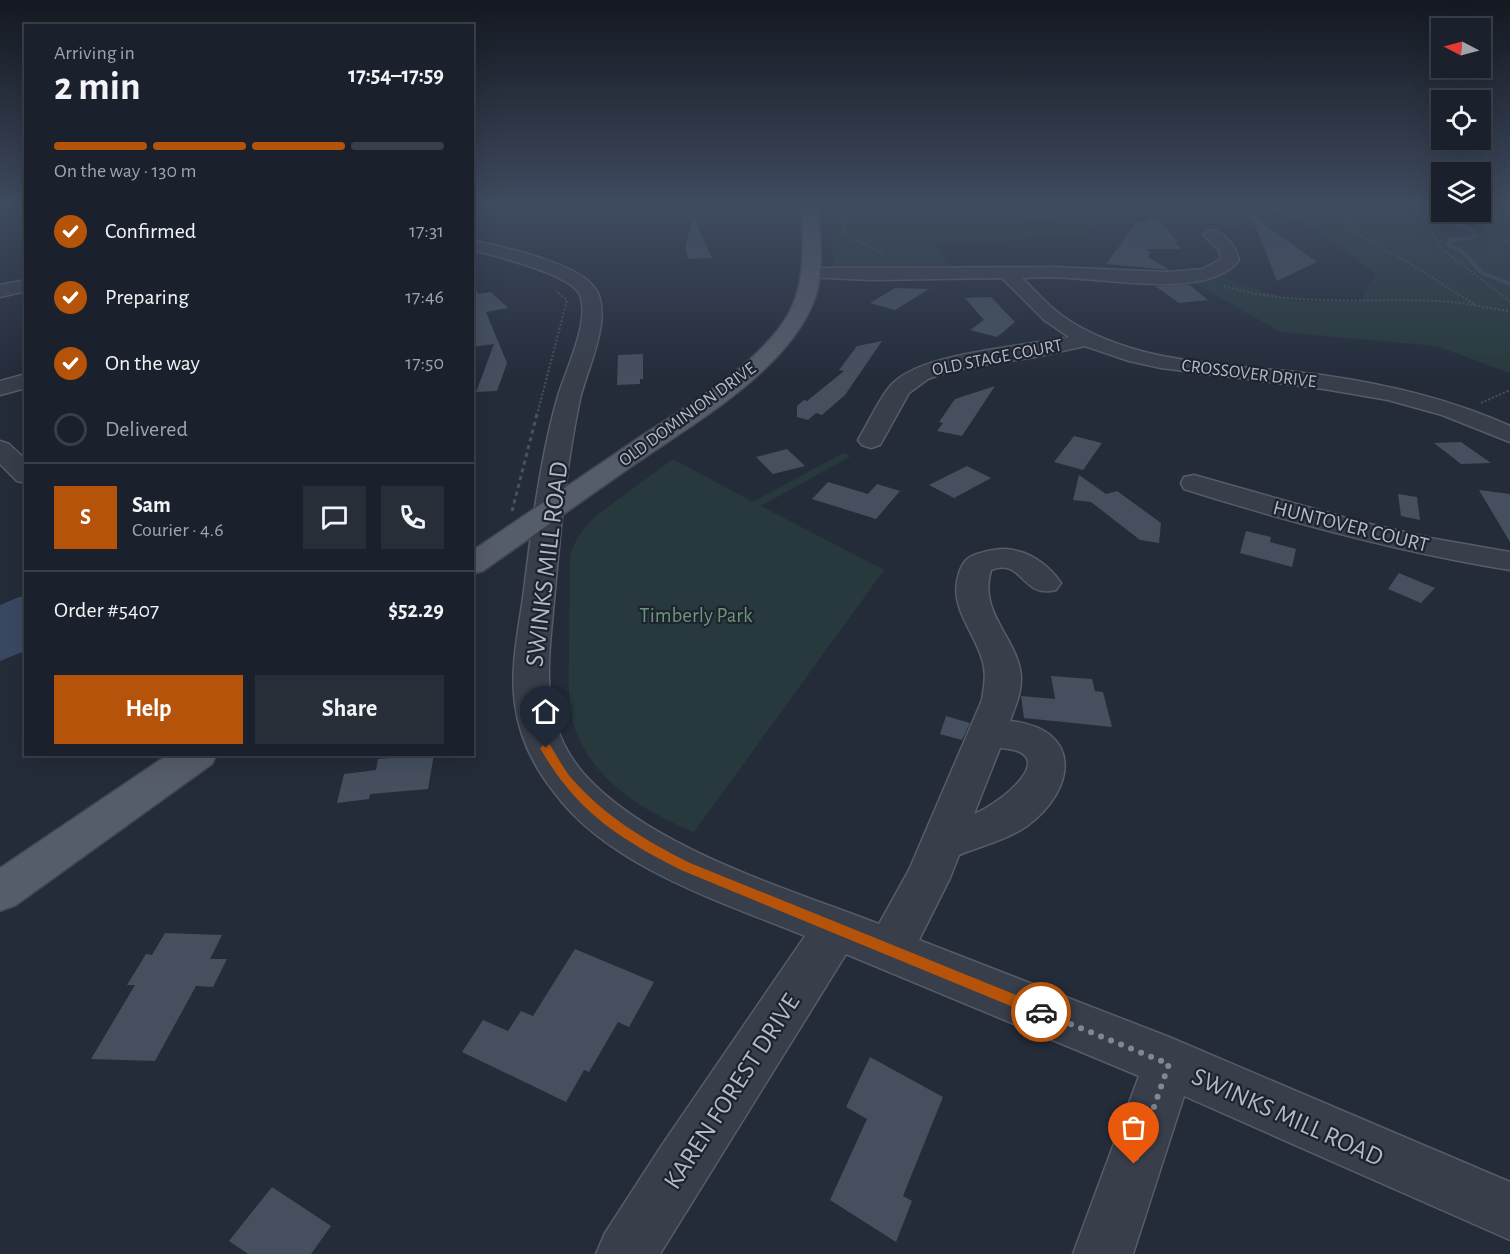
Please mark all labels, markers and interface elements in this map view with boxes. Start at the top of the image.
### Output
north arrow [1431,18,1491,78]
map controls [1431,18,1491,222]
text: Arriving in [54,43,135,63]
text: 17:54–17:59 [348,64,444,86]
text: 2 min [54,68,141,107]
button: locate [1431,90,1491,150]
text: On the way · 130 m [54,161,196,181]
button: layers [1431,162,1491,222]
icon: check [54,215,87,248]
text: Confirmed [105,220,196,242]
text: 17:31 [409,221,444,241]
icon: check [54,281,87,314]
text: Preparing [105,286,189,308]
text: 17:46 [405,287,444,307]
street label: OLD STAGE COURT [931,336,1064,379]
icon: check [54,347,87,380]
text: On the way [105,352,200,374]
text: 17:50 [405,353,444,373]
street label: CROSSOVER DRIVE [1181,357,1318,391]
street label: OLD DOMINION DRIVE [616,359,760,470]
text: Delivered [105,418,188,440]
street label: SWINKS MILL ROAD [522,460,572,668]
button: chat [303,486,366,549]
button: phone [381,486,444,549]
text: Sam [132,494,171,516]
street label: HUNTOVER COURT [1271,497,1431,556]
text: S [80,506,91,528]
text: Courier · 4.6 [132,520,224,540]
text: Order #5407 [54,599,159,621]
text: $52.29 [388,599,444,621]
park label: Timberly Park [639,605,753,626]
button: Help [54,675,243,744]
button: Share [255,675,444,744]
pin [520,686,571,748]
icon: home [529,695,562,728]
courier [1011,982,1071,1042]
street label: KAREN FOREST DRIVE [659,989,805,1194]
icon: car [1025,996,1058,1029]
street label: SWINKS MILL ROAD [1188,1063,1387,1171]
pin [1108,1102,1159,1164]
icon: bag [1117,1111,1150,1144]

